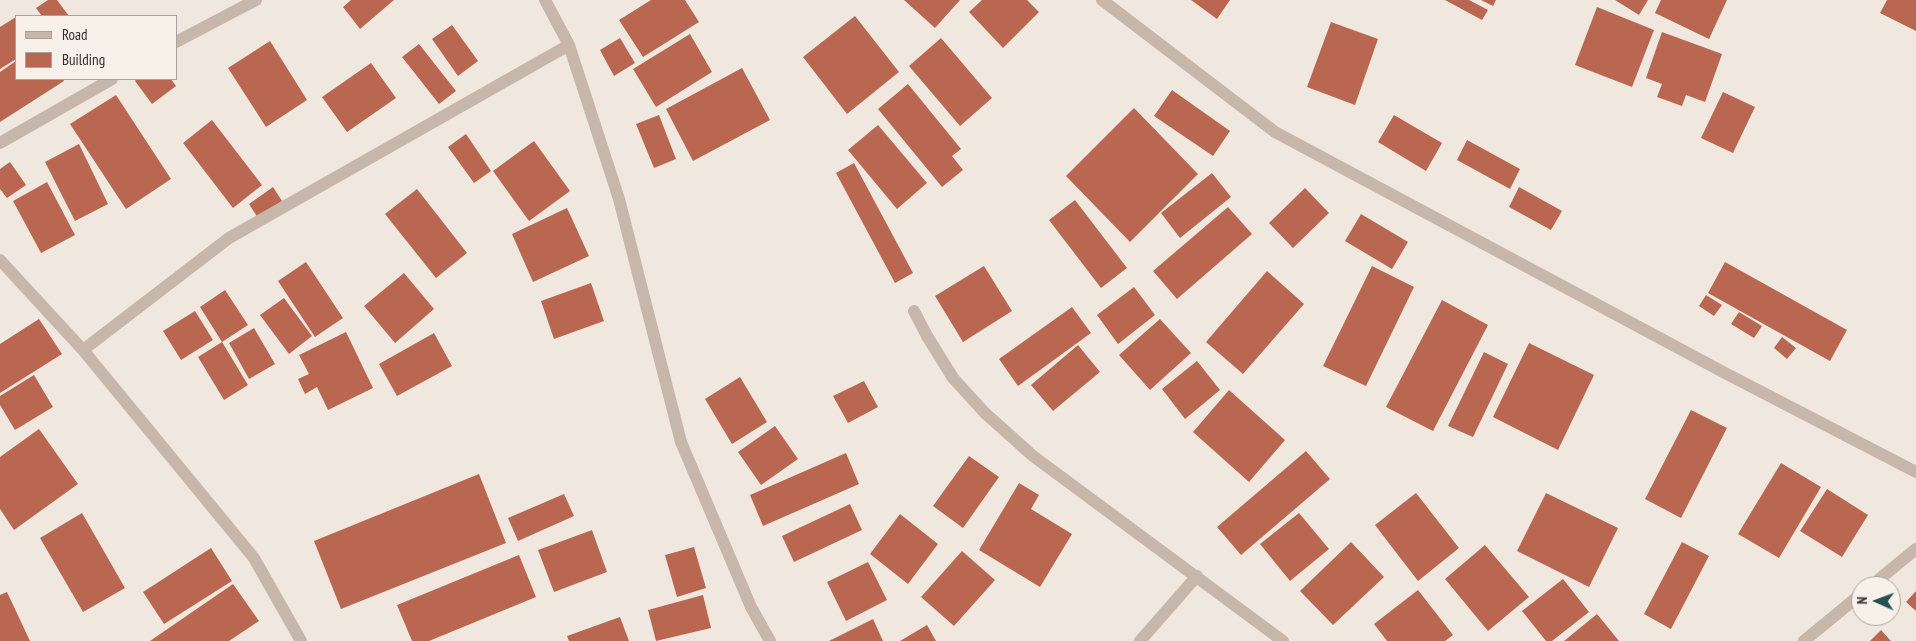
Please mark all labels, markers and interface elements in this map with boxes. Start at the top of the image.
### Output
legend [15,15,178,80]
text: Road [62,25,88,44]
text: Building [62,50,105,69]
north arrow [1851,576,1901,626]
text: N [1853,596,1871,605]

